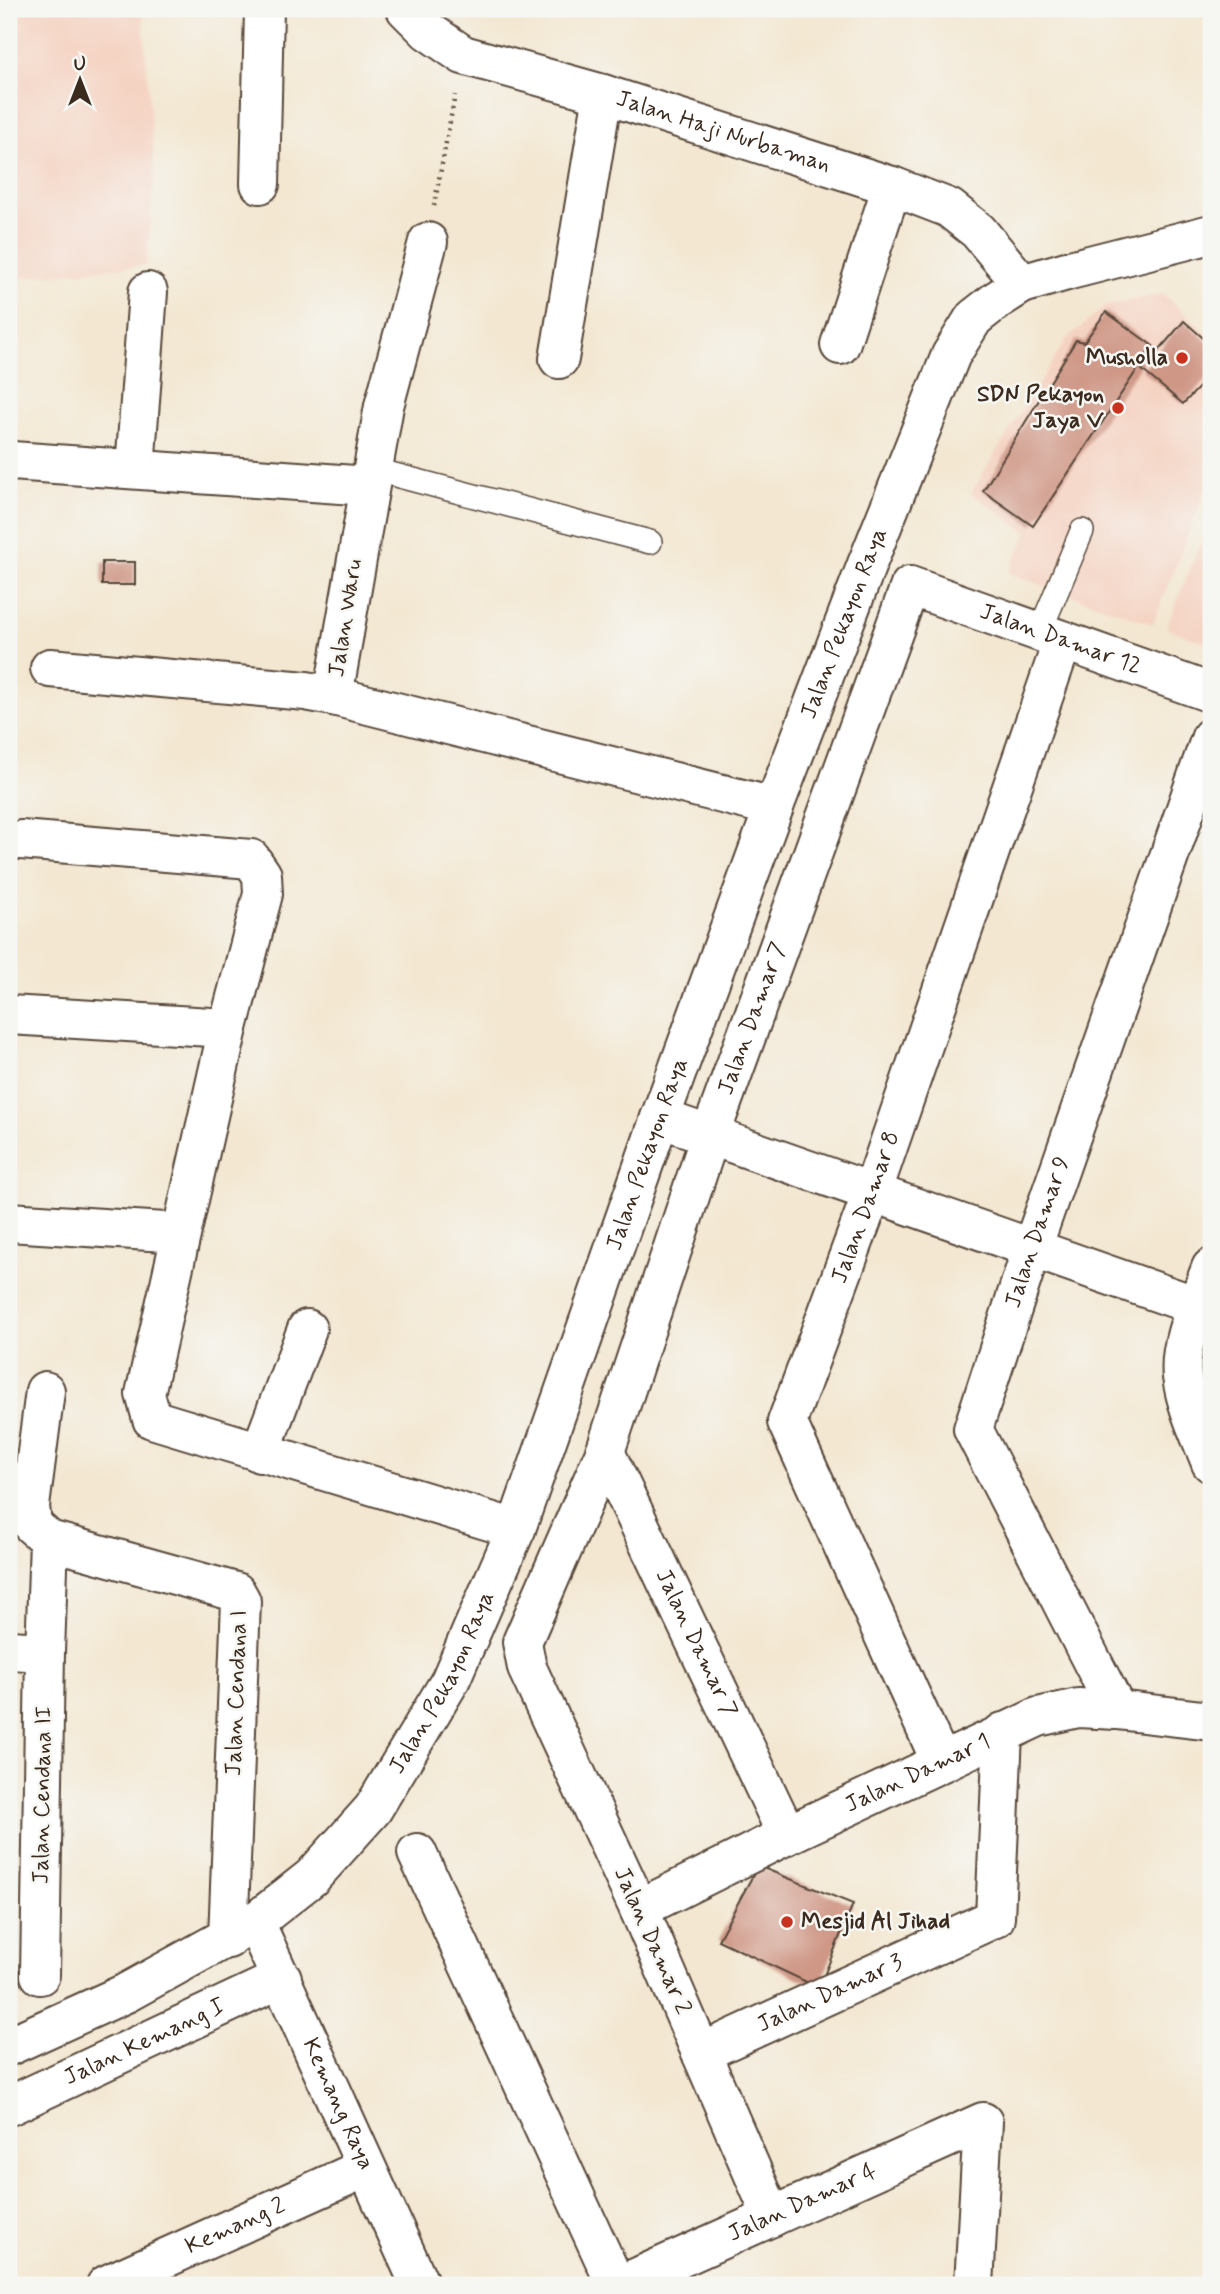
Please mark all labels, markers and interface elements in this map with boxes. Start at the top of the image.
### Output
north arrow [46,46,116,116]
text: U [74,52,86,77]
street label: Jalan Haji Nurbaman [612,84,834,180]
place label: Musholla [1086,343,1168,373]
marker: Musholla [1174,350,1190,366]
place label: SDN Pekayon Jaya V [977,380,1105,436]
marker: SDN Pekayon Jaya V [1110,400,1126,416]
street label: Jalan Pekayon Raya [794,524,895,723]
street label: Jalan Waru [322,557,370,679]
street label: Jalan Damar 12 [976,597,1145,682]
street label: Jalan Damar 7 [711,938,794,1099]
street label: Jalan Pekayon Raya [600,1054,696,1254]
street label: Jalan Damar 8 [825,1127,907,1288]
street label: Jalan Damar 9 [998,1153,1078,1312]
street label: Jalan Damar 7 [648,1565,744,1722]
street label: Jalan Pekayon Raya [382,1587,502,1780]
street label: Jalan Cendana I [219,1609,255,1777]
street label: Jalan Cendana II [26,1706,60,1884]
street label: Jalan Damar 1 [840,1727,995,1820]
street label: Jalan Damar 2 [606,1863,698,2019]
place label: Mesjid Al Jihad [801,1907,950,1937]
marker: Mesjid Al Jihad [779,1914,795,1930]
street label: Jalan Damar 3 [752,1947,908,2040]
street label: Jalan Kemang I [59,1992,230,2093]
street label: Kemang Raya [295,2033,381,2175]
street label: Jalan Damar 4 [723,2157,882,2250]
street label: Kemang 2 [181,2191,290,2262]

